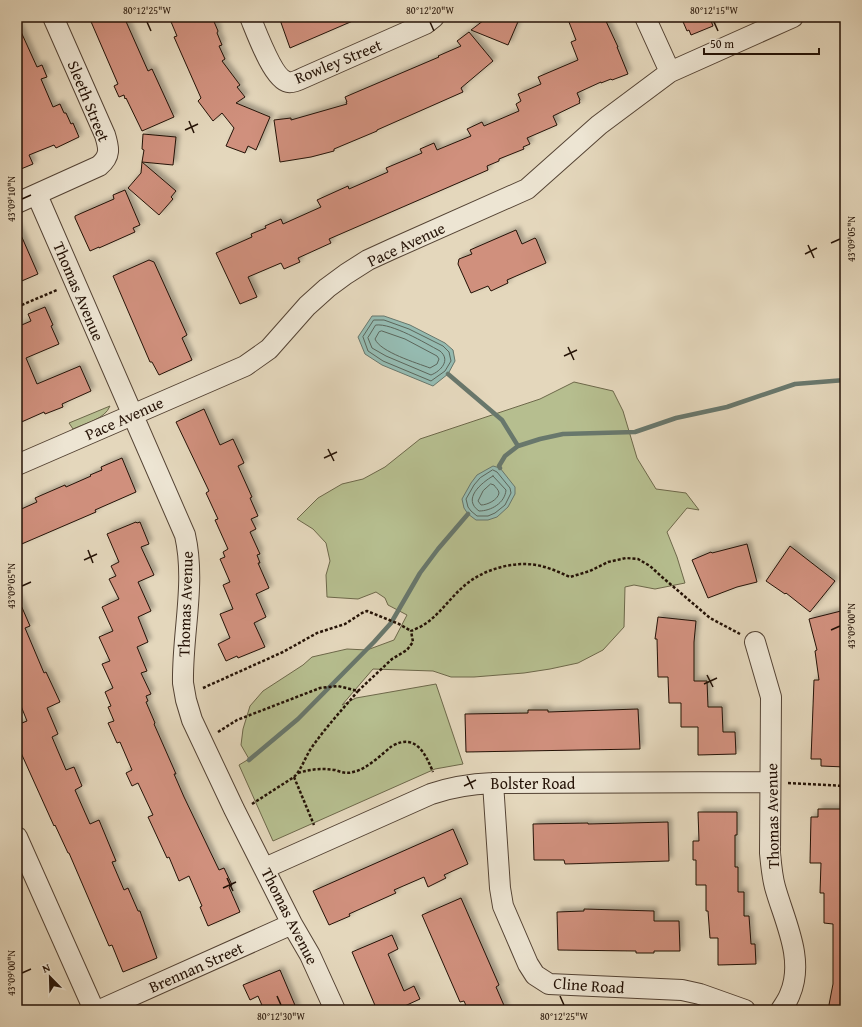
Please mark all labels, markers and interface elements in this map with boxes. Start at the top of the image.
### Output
text: 80°12'25"W [123,3,171,18]
text: 80°12'20"W [406,3,454,18]
text: 80°12'15"W [690,3,738,18]
scale bar [704,30,819,56]
street label: Rowley Street [291,32,386,89]
text: 50 m [710,35,734,52]
street label: Sleeth Street [62,57,116,146]
text: 43°09'10"N [4,176,19,222]
street label: Pace Avenue [363,215,449,273]
text: 43°09'05"N [844,216,859,262]
street label: Thomas Avenue [47,238,111,344]
street label: Pace Avenue [81,390,167,446]
street label: Thomas Avenue [171,551,199,657]
text: 43°09'05"N [4,563,19,609]
text: 43°09'00"N [844,603,859,649]
street label: Thomas Avenue [759,763,785,869]
street label: Bolster Road [491,771,576,795]
street label: Thomas Avenue [255,863,325,969]
street label: Brennan Street [145,935,248,999]
text: 43°09'00"N [4,950,19,996]
north arrow [30,957,70,997]
text: N [40,959,53,977]
street label: Cline Road [553,971,626,999]
text: 80°12'30"W [257,1009,305,1024]
text: 80°12'25"W [540,1009,588,1024]

